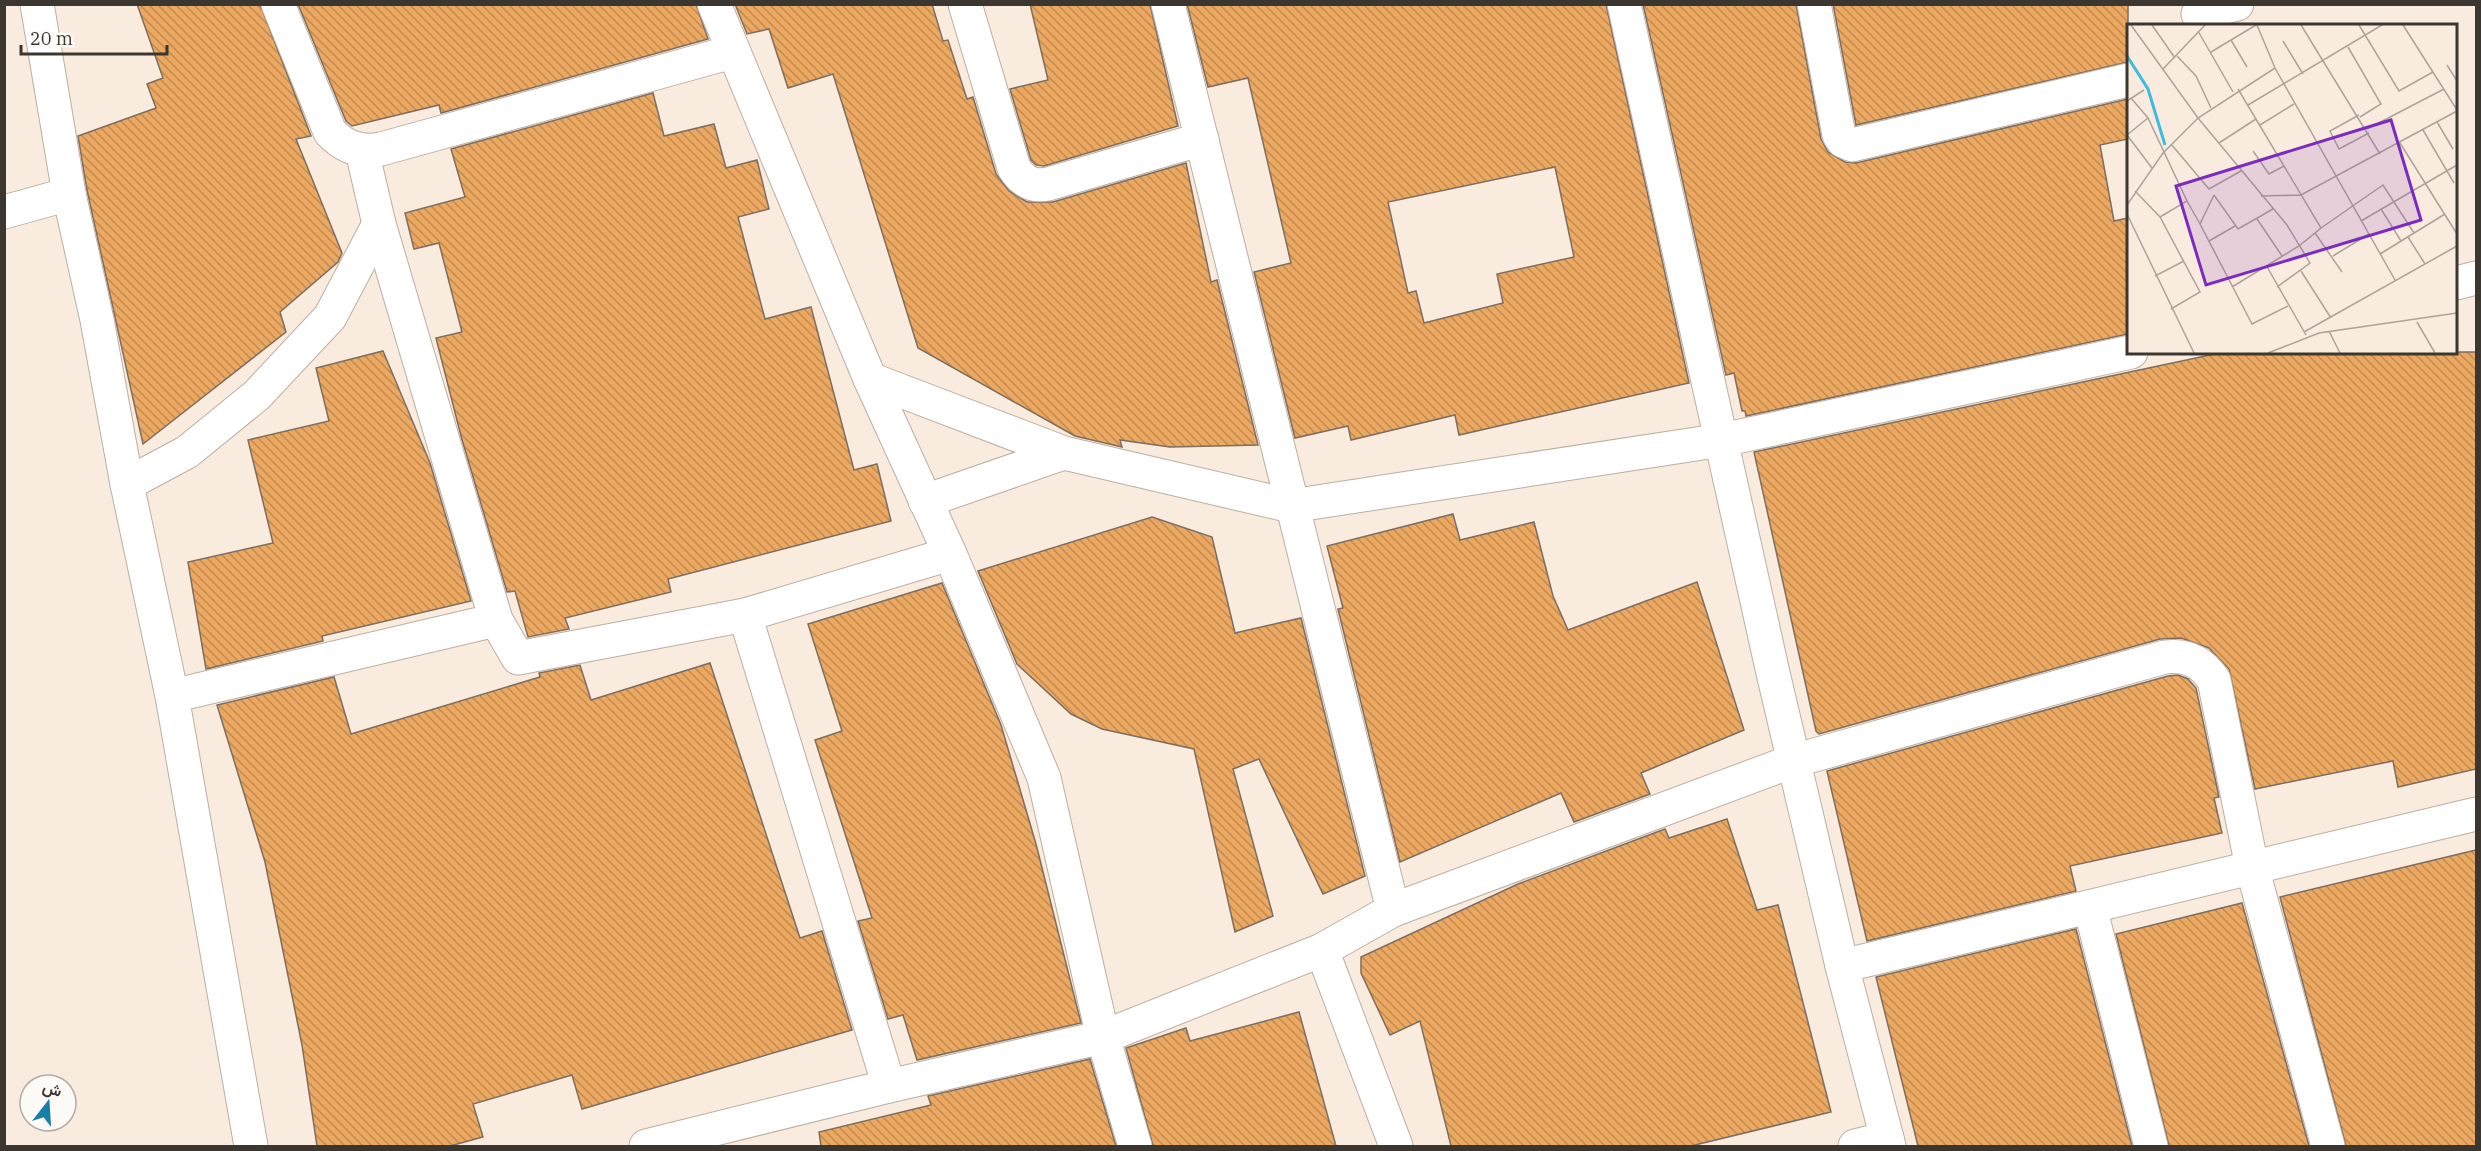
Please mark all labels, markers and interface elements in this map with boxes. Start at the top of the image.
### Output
scale bar [21,18,166,56]
inset map [2127,24,2457,354]
text: 20 m [30,27,73,50]
north arrow [18,1073,78,1133]
text: ش [40,1076,65,1101]

